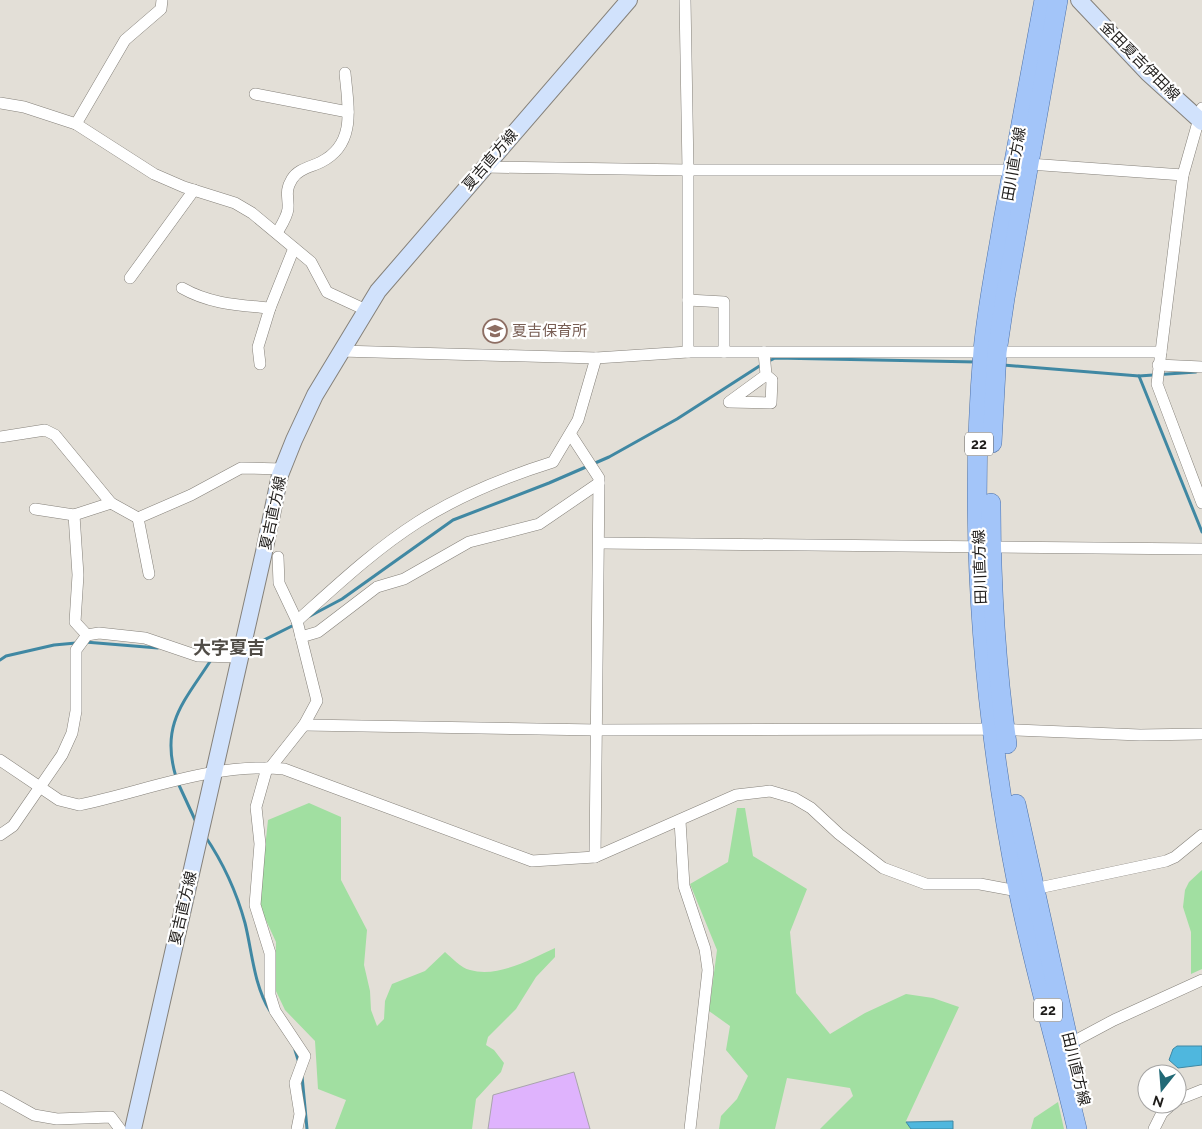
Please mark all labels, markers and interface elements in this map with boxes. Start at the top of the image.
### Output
street label: 金田夏吉伊田線 [1097,18,1183,104]
street label: 田川直方線 [999,125,1029,203]
street label: 夏吉直方線 [459,126,521,194]
school or university icon: 夏吉保育所 [482,318,508,344]
place label: 夏吉保育所 [512,322,587,340]
road number: 22 [965,432,993,456]
street label: 夏吉直方線 [256,474,290,552]
street label: 田川直方線 [970,529,990,605]
district label: 大字夏吉 [193,637,265,658]
street label: 夏吉直方線 [166,869,200,947]
road number: 22 [1034,998,1062,1022]
street label: 田川直方線 [1058,1030,1094,1108]
north arrow [1137,1064,1187,1114]
text: N [1151,1092,1166,1111]

